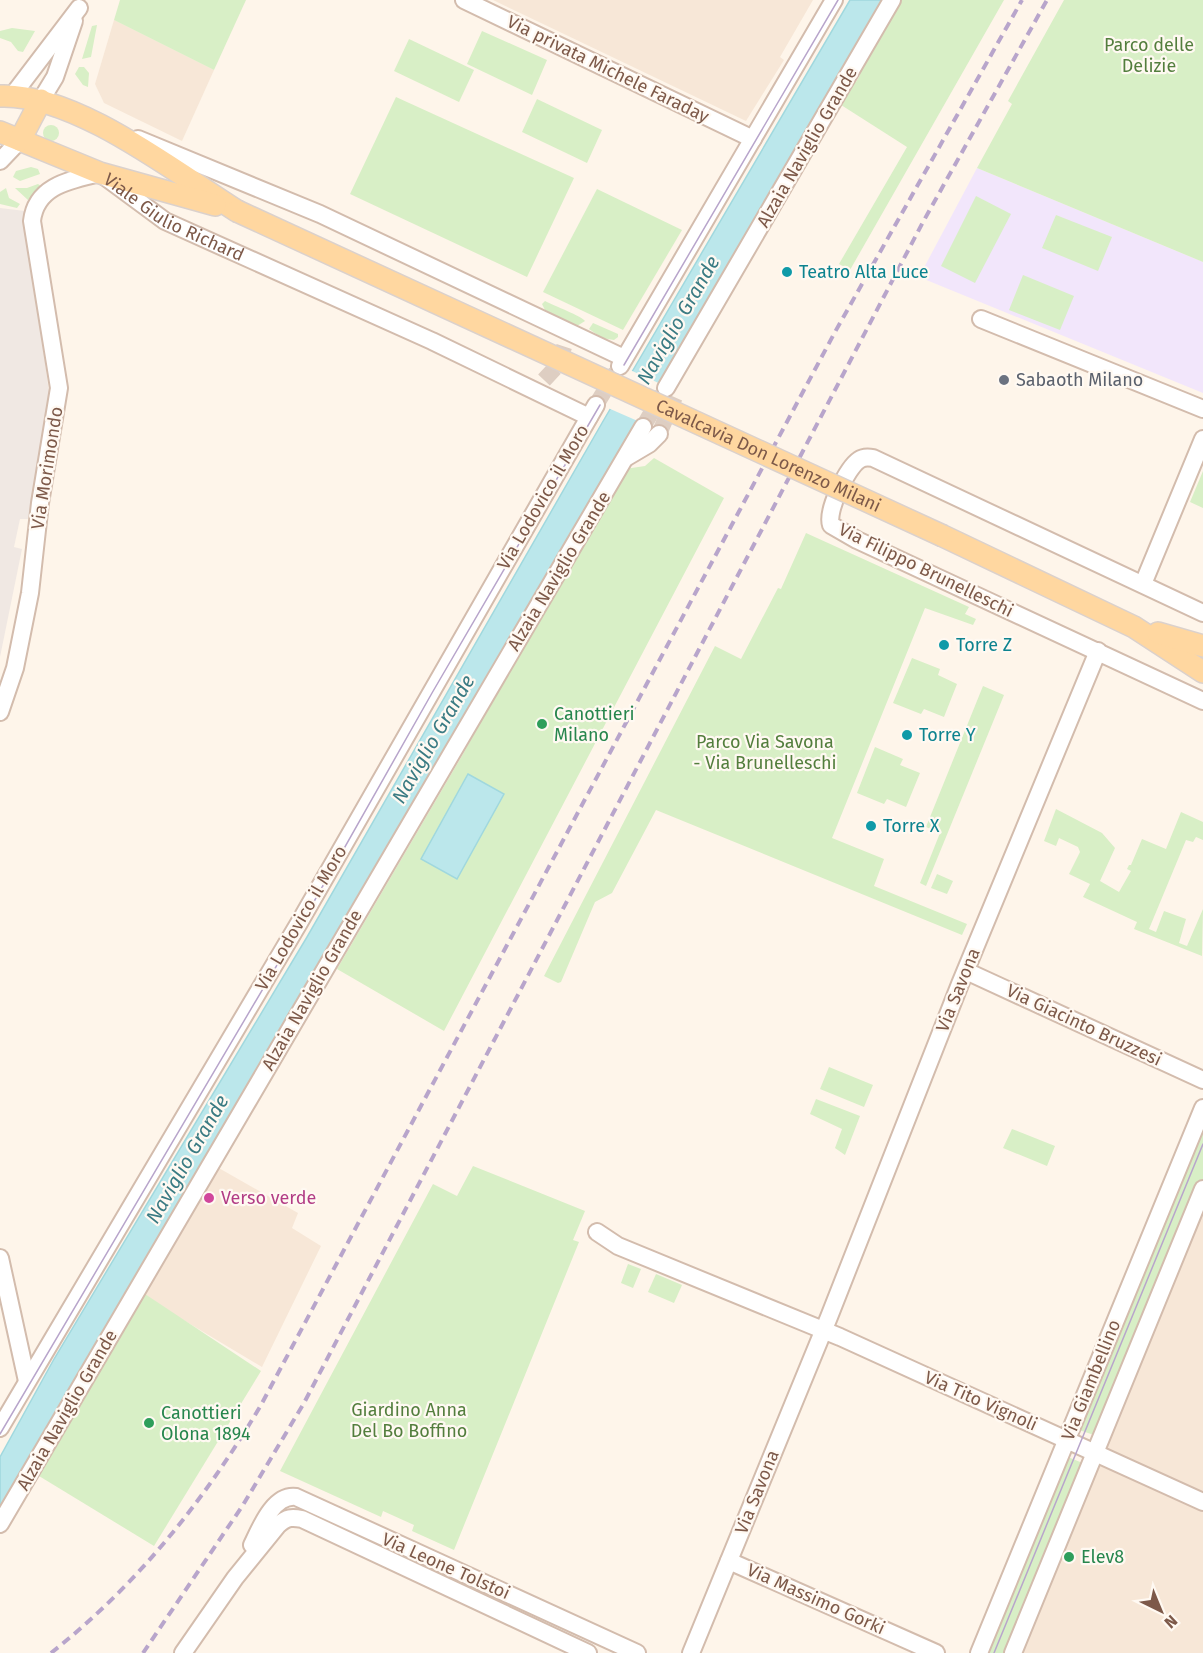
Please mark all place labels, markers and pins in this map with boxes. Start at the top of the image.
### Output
place label: Teatro Alta Luce [799,261,929,283]
marker: Teatro Alta Luce [780,265,794,279]
place label: Sabaoth Milano [1016,369,1143,391]
marker: Sabaoth Milano [997,373,1011,387]
place label: Torre Z [956,634,1012,656]
marker: Torre Z [937,638,951,652]
place label: Canottieri Milano [554,703,635,746]
marker: Canottieri Milano [535,717,549,731]
place label: Torre Y [919,724,976,746]
marker: Torre Y [900,728,914,742]
place label: Torre X [883,815,940,837]
marker: Torre X [864,819,878,833]
place label: Verso verde [221,1187,316,1209]
marker: Verso verde [202,1191,216,1205]
place label: Canottieri Olona 1894 [161,1402,251,1445]
marker: Canottieri Olona 1894 [142,1416,156,1430]
place label: Elev8 [1081,1546,1124,1568]
marker: Elev8 [1062,1550,1076,1564]

